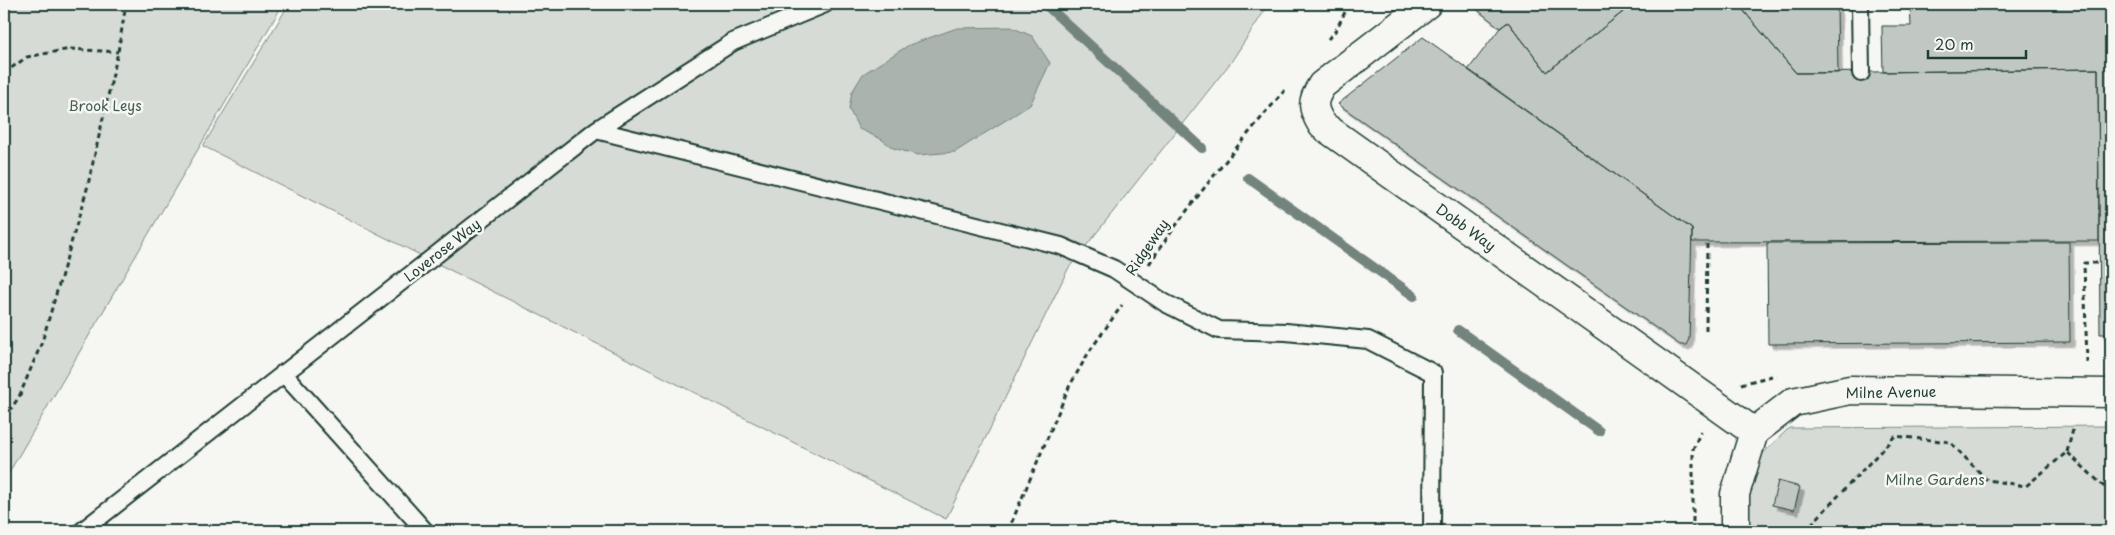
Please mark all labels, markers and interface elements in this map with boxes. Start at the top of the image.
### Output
scale bar [1928,28,2025,60]
text: 20 m [1935,32,1974,55]
park label: Brook Leys [68,95,142,116]
street label: Dobb Way [1432,198,1500,256]
street label: Loverose Way [399,213,485,287]
street label: Ridgeway [1120,214,1174,280]
street label: Milne Avenue [1845,381,1937,403]
park label: Milne Gardens [1885,469,1985,490]

